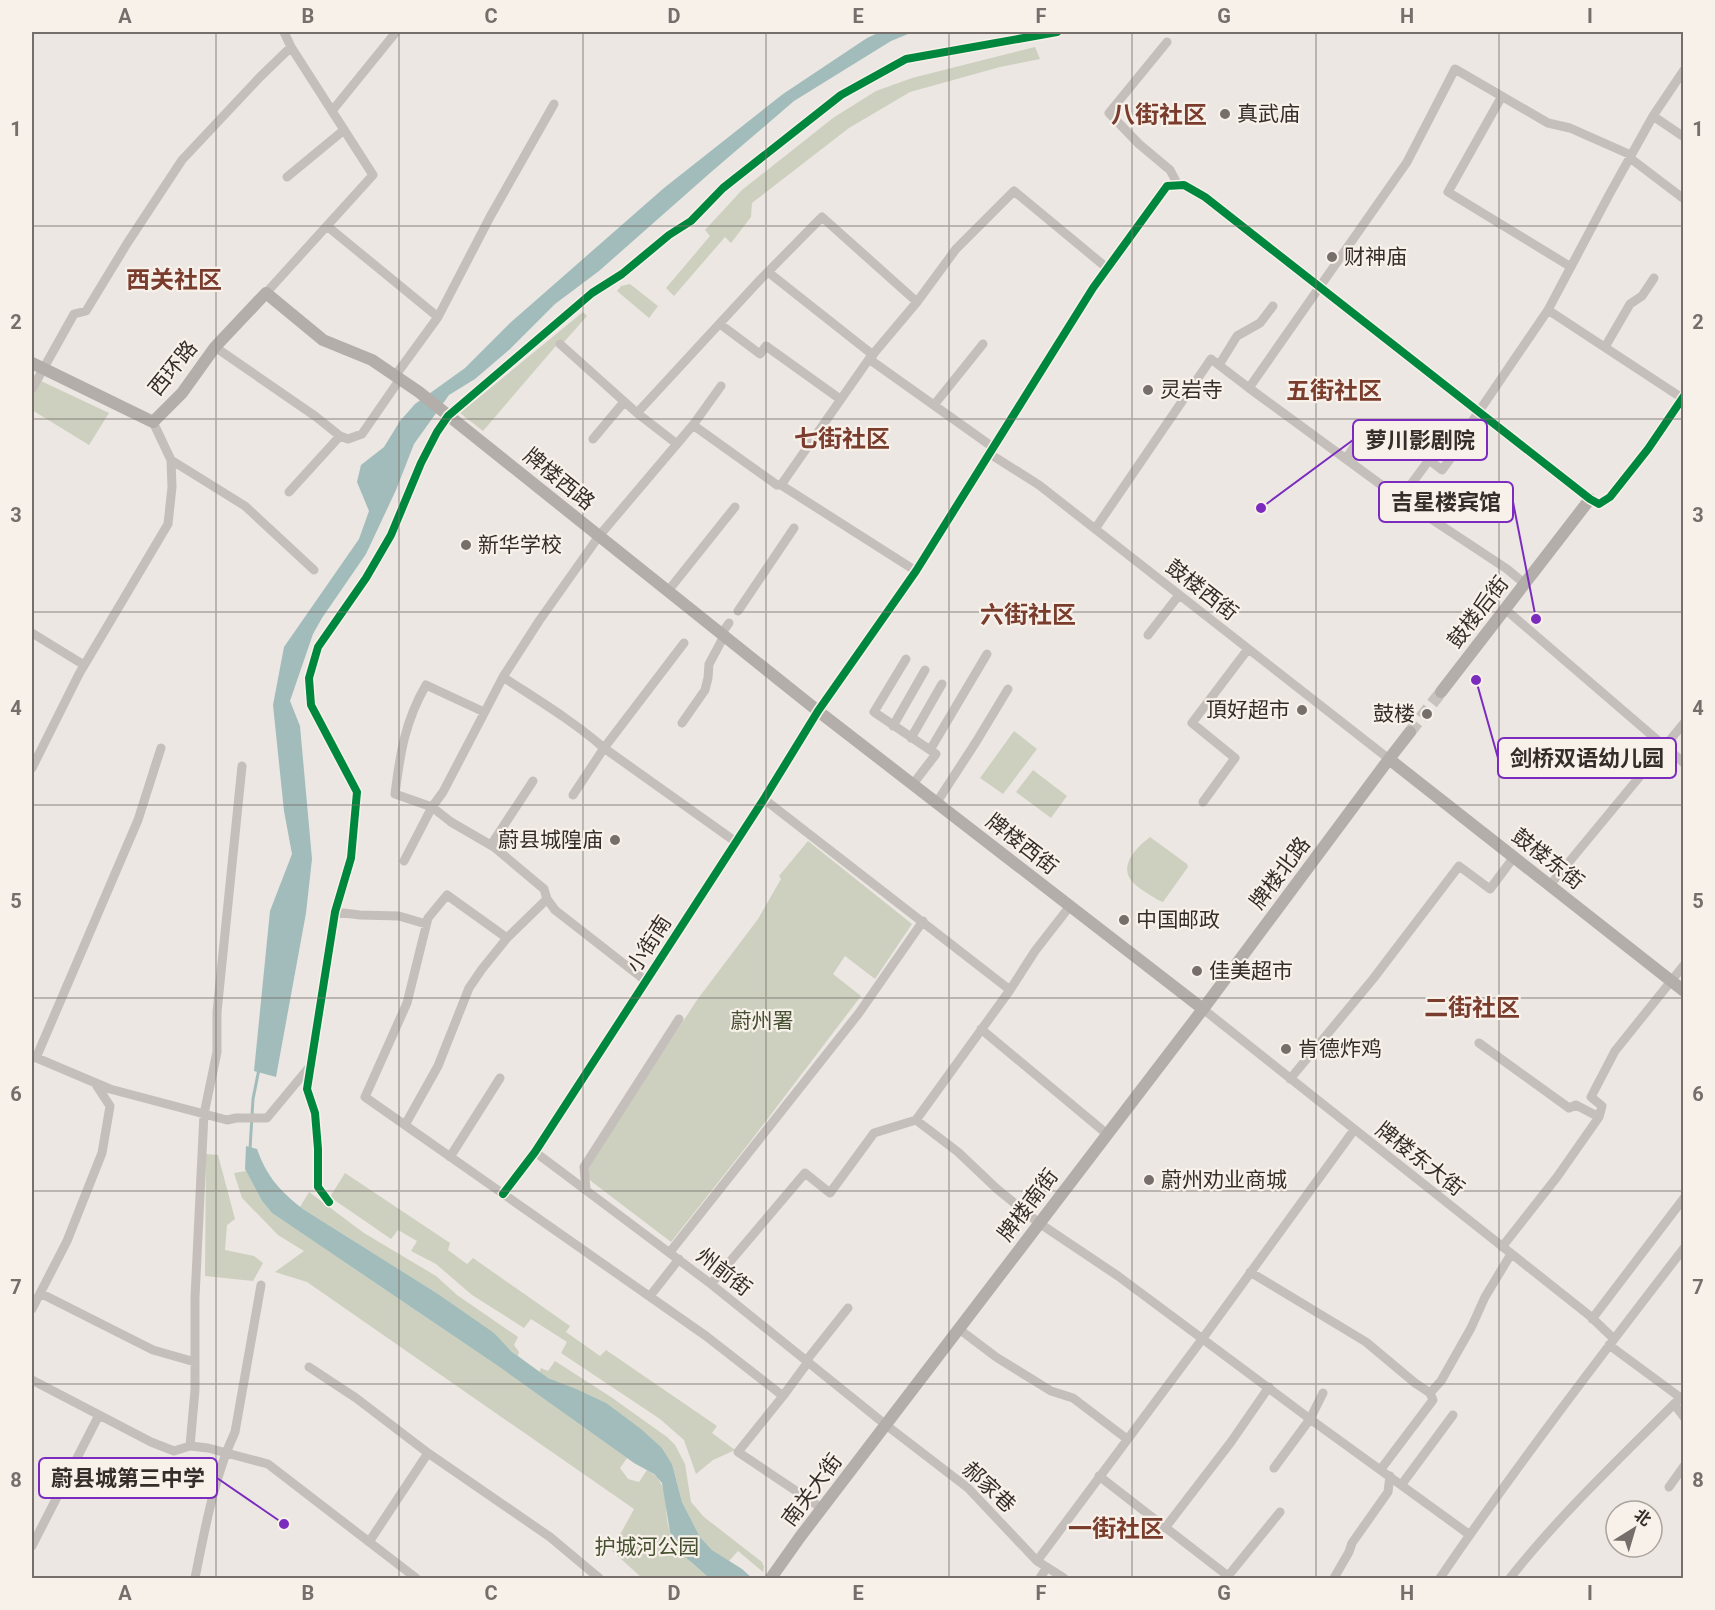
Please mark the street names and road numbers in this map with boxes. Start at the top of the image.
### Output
street label: 西环路 [144,336,202,400]
street label: 牌楼西路 [519,443,599,515]
street label: 鼓楼西街 [1162,555,1242,625]
street label: 鼓楼后街 [1443,572,1513,652]
street label: 牌楼西街 [982,809,1062,879]
street label: 鼓楼东街 [1508,824,1588,894]
street label: 牌楼北路 [1245,832,1315,914]
street label: 小街南 [622,911,676,977]
street label: 牌楼东大街 [1371,1117,1469,1201]
street label: 牌楼南街 [993,1164,1063,1246]
street label: 州前街 [692,1243,756,1301]
street label: 南关大街 [777,1449,847,1531]
street label: 郝家巷 [958,1457,1020,1517]

